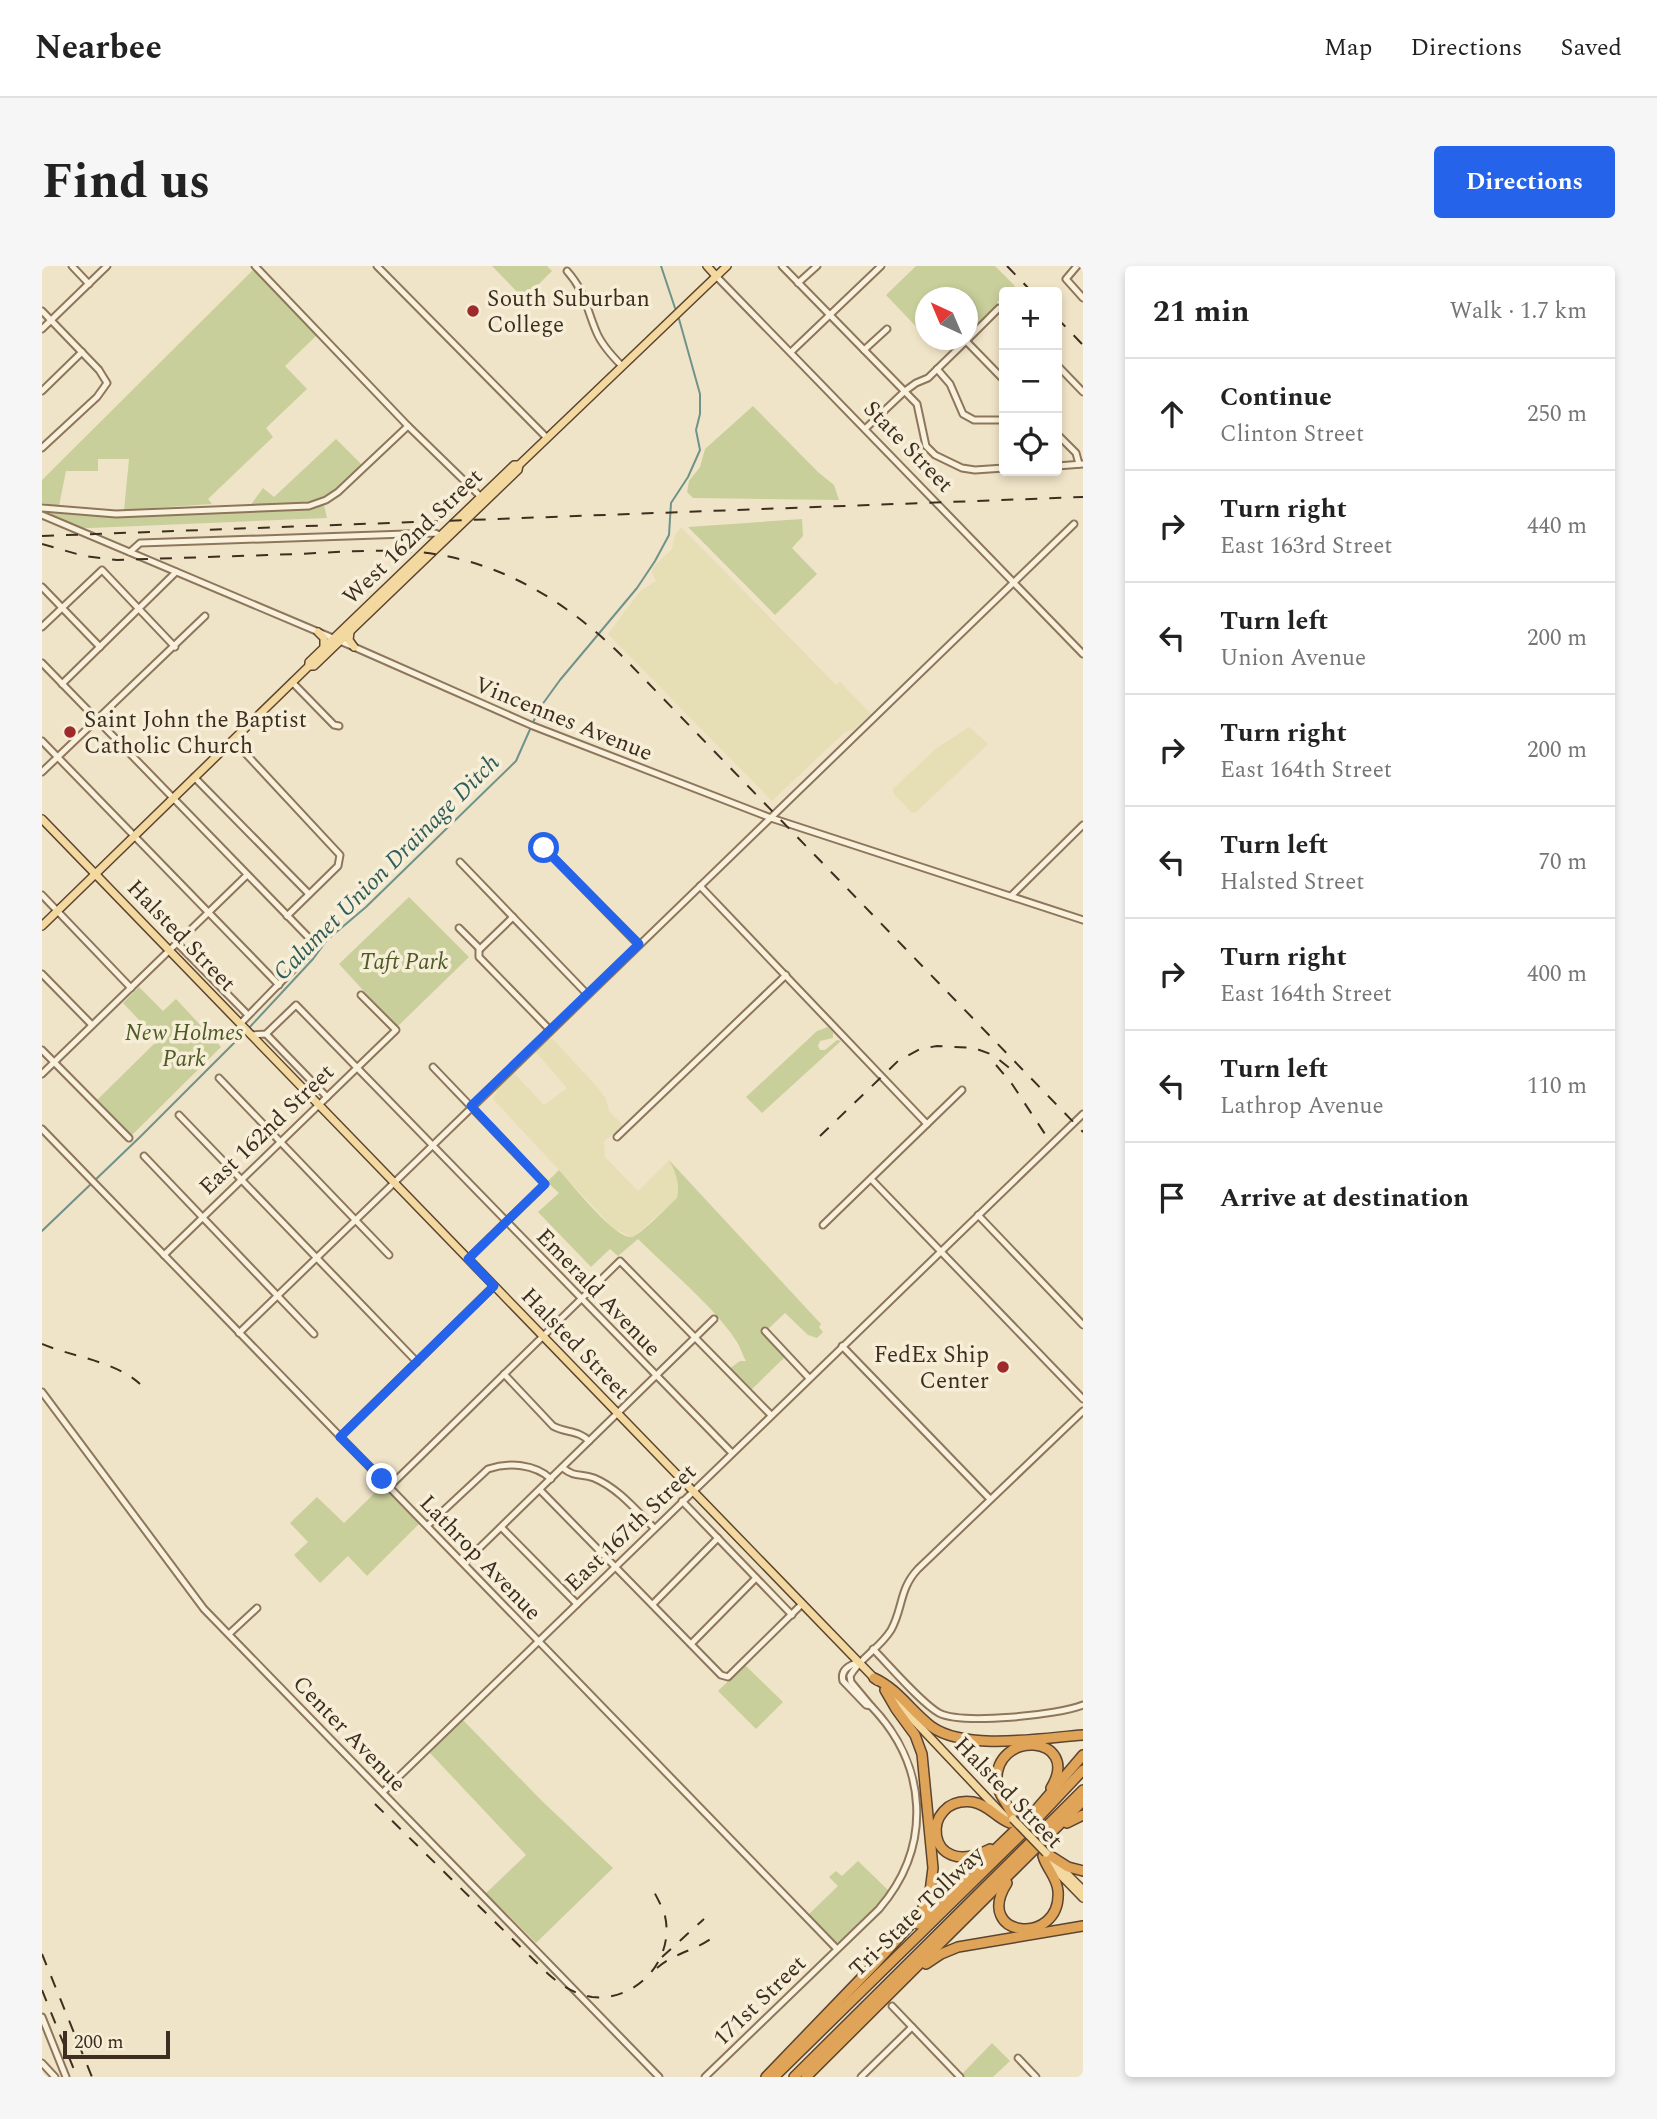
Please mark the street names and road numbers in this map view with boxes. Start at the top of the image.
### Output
street label: State Street [855,393,961,501]
street label: West 162nd Street [335,461,491,613]
street label: Vincennes Avenue [469,668,658,771]
street label: Halsted Street [118,872,244,1000]
street label: East 162nd Street [191,1056,343,1204]
street label: Emerald Avenue [527,1221,669,1366]
street label: Halsted Street [512,1280,638,1408]
street label: East 167th Street [557,1456,705,1600]
street label: Lathrop Avenue [411,1487,549,1629]
street label: Center Avenue [284,1667,414,1801]
street label: Halsted Street [945,1729,1071,1857]
street label: Tri-State Tollway [841,1838,993,1986]
street label: 171st Street [705,1947,815,2055]

